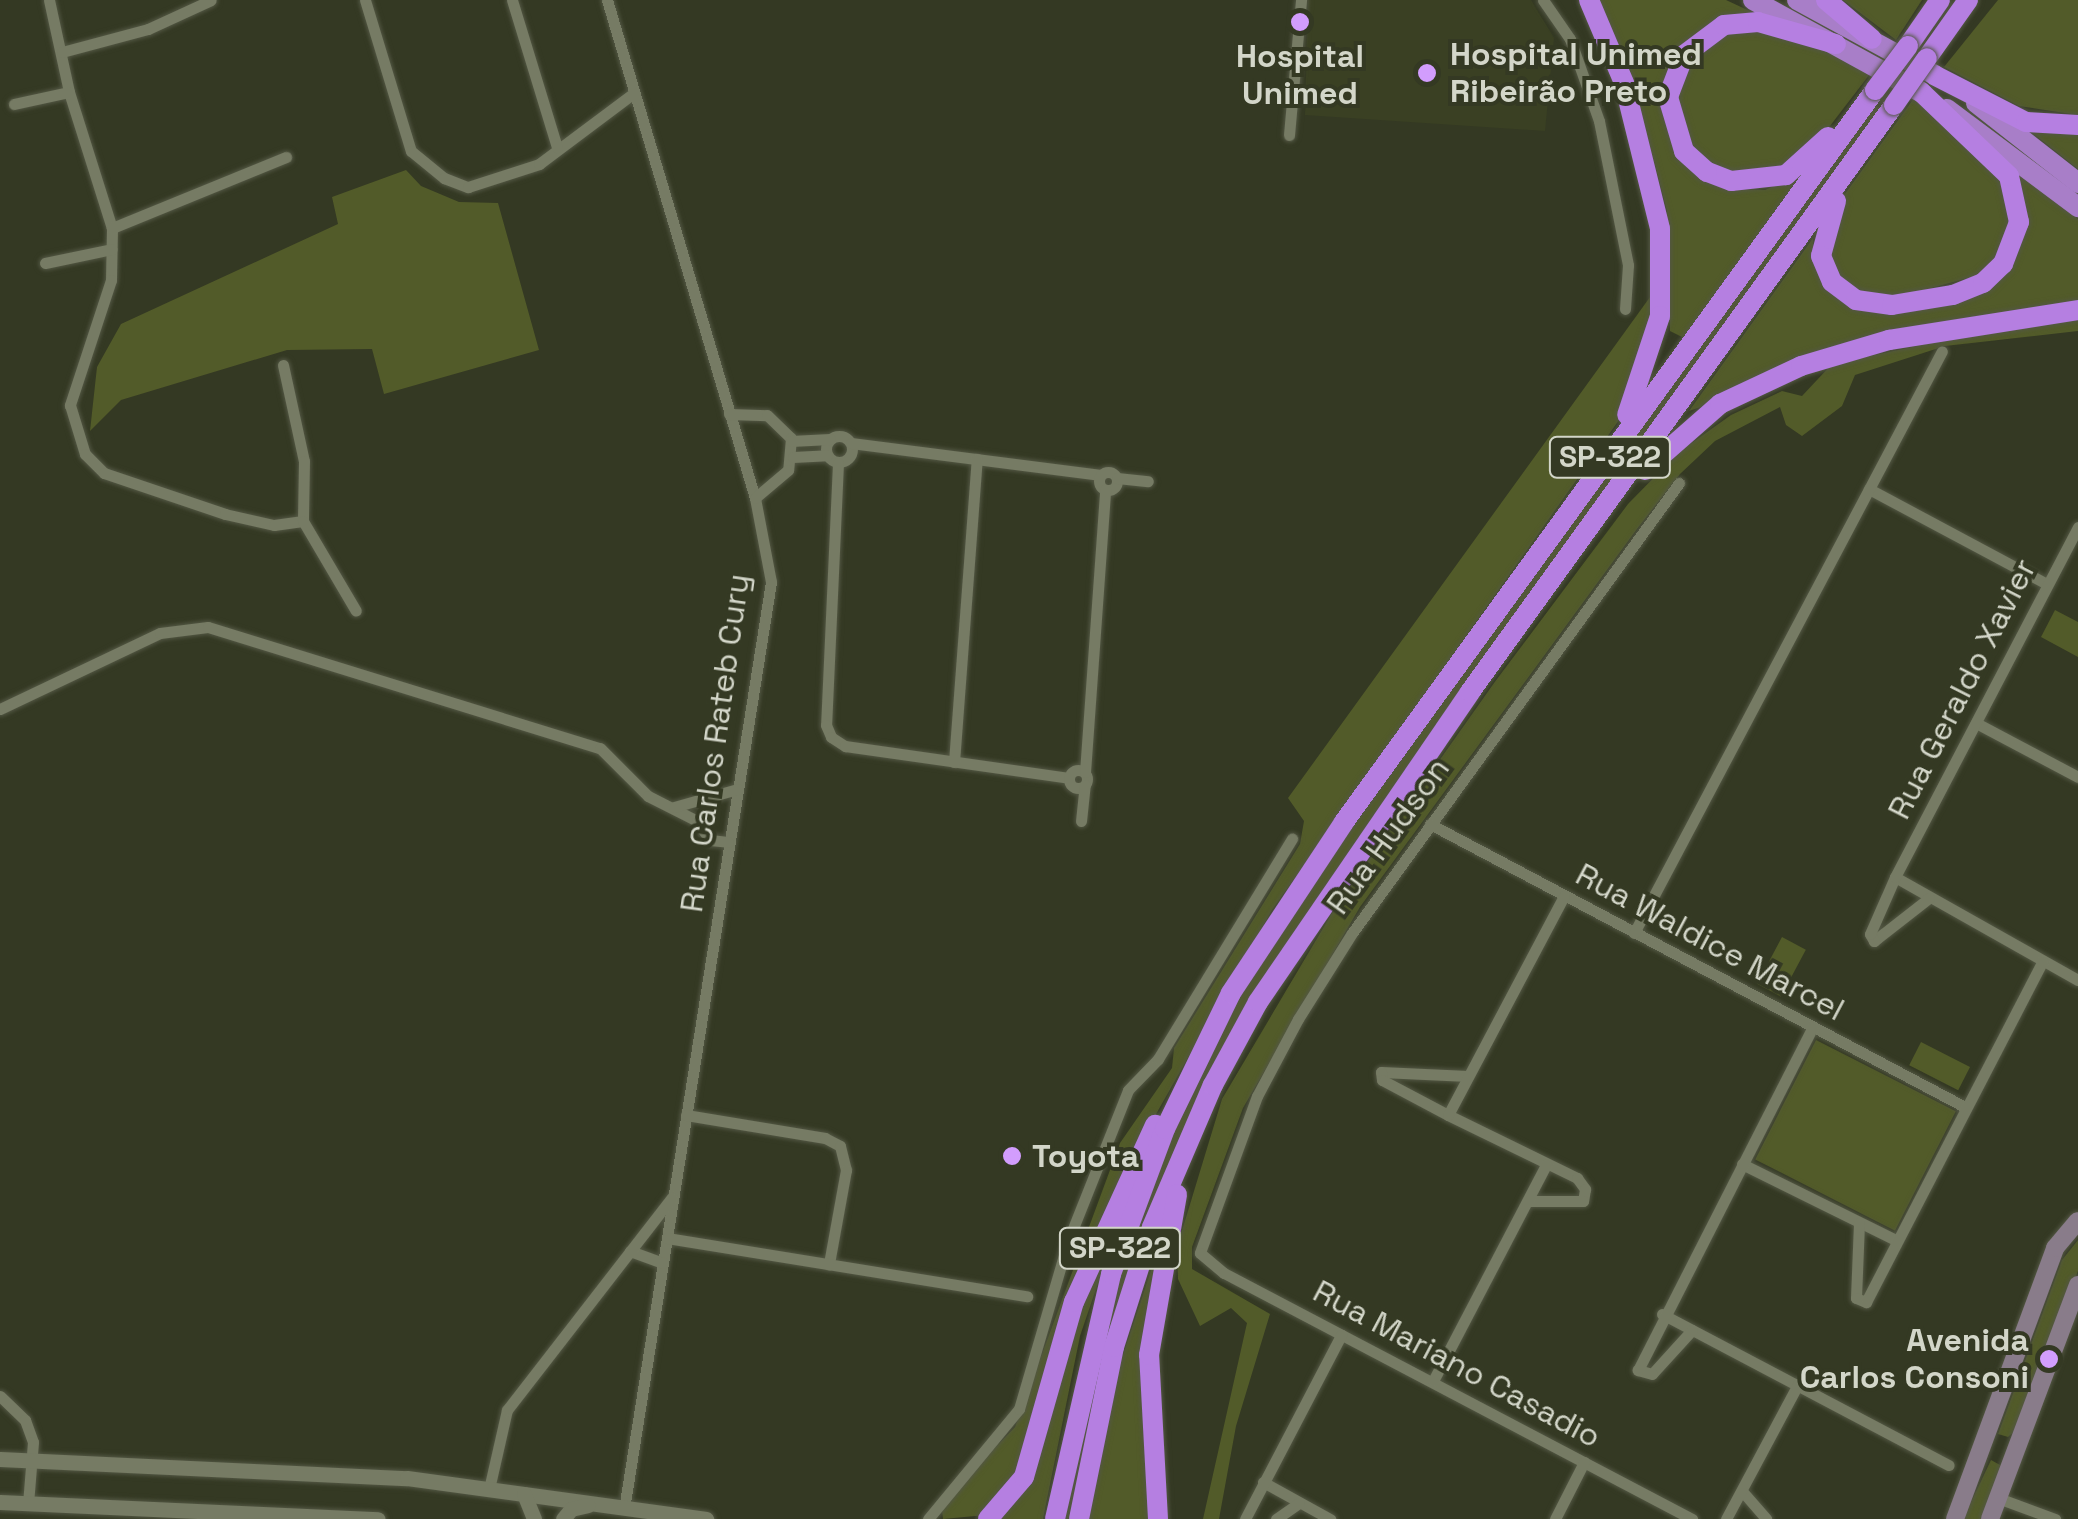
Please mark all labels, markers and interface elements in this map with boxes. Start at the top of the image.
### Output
marker: Hospital Unimed [1289,11,1311,33]
place label: Hospital Unimed Ribeirão Preto [1450,36,1702,111]
place label: Hospital Unimed [1236,38,1364,113]
marker: Hospital Unimed Ribeirão Preto [1414,60,1440,86]
road number: SP-322 [1548,432,1672,482]
street label: Rua Geraldo Xavier [1880,553,2044,825]
street label: Rua Carlos Rateb Cury [672,571,758,915]
street label: Rua Hudson [1318,750,1458,922]
street label: Rua Waldice Marcel [1569,855,1851,1029]
place label: Toyota [1032,1137,1139,1175]
marker: Toyota [1001,1145,1023,1167]
road number: SP-322 [1058,1223,1182,1273]
street label: Rua Mariano Casadio [1307,1272,1607,1456]
place label: Avenida Carlos Consoni [1800,1322,2029,1397]
marker: Avenida Carlos Consoni [2038,1348,2060,1370]

